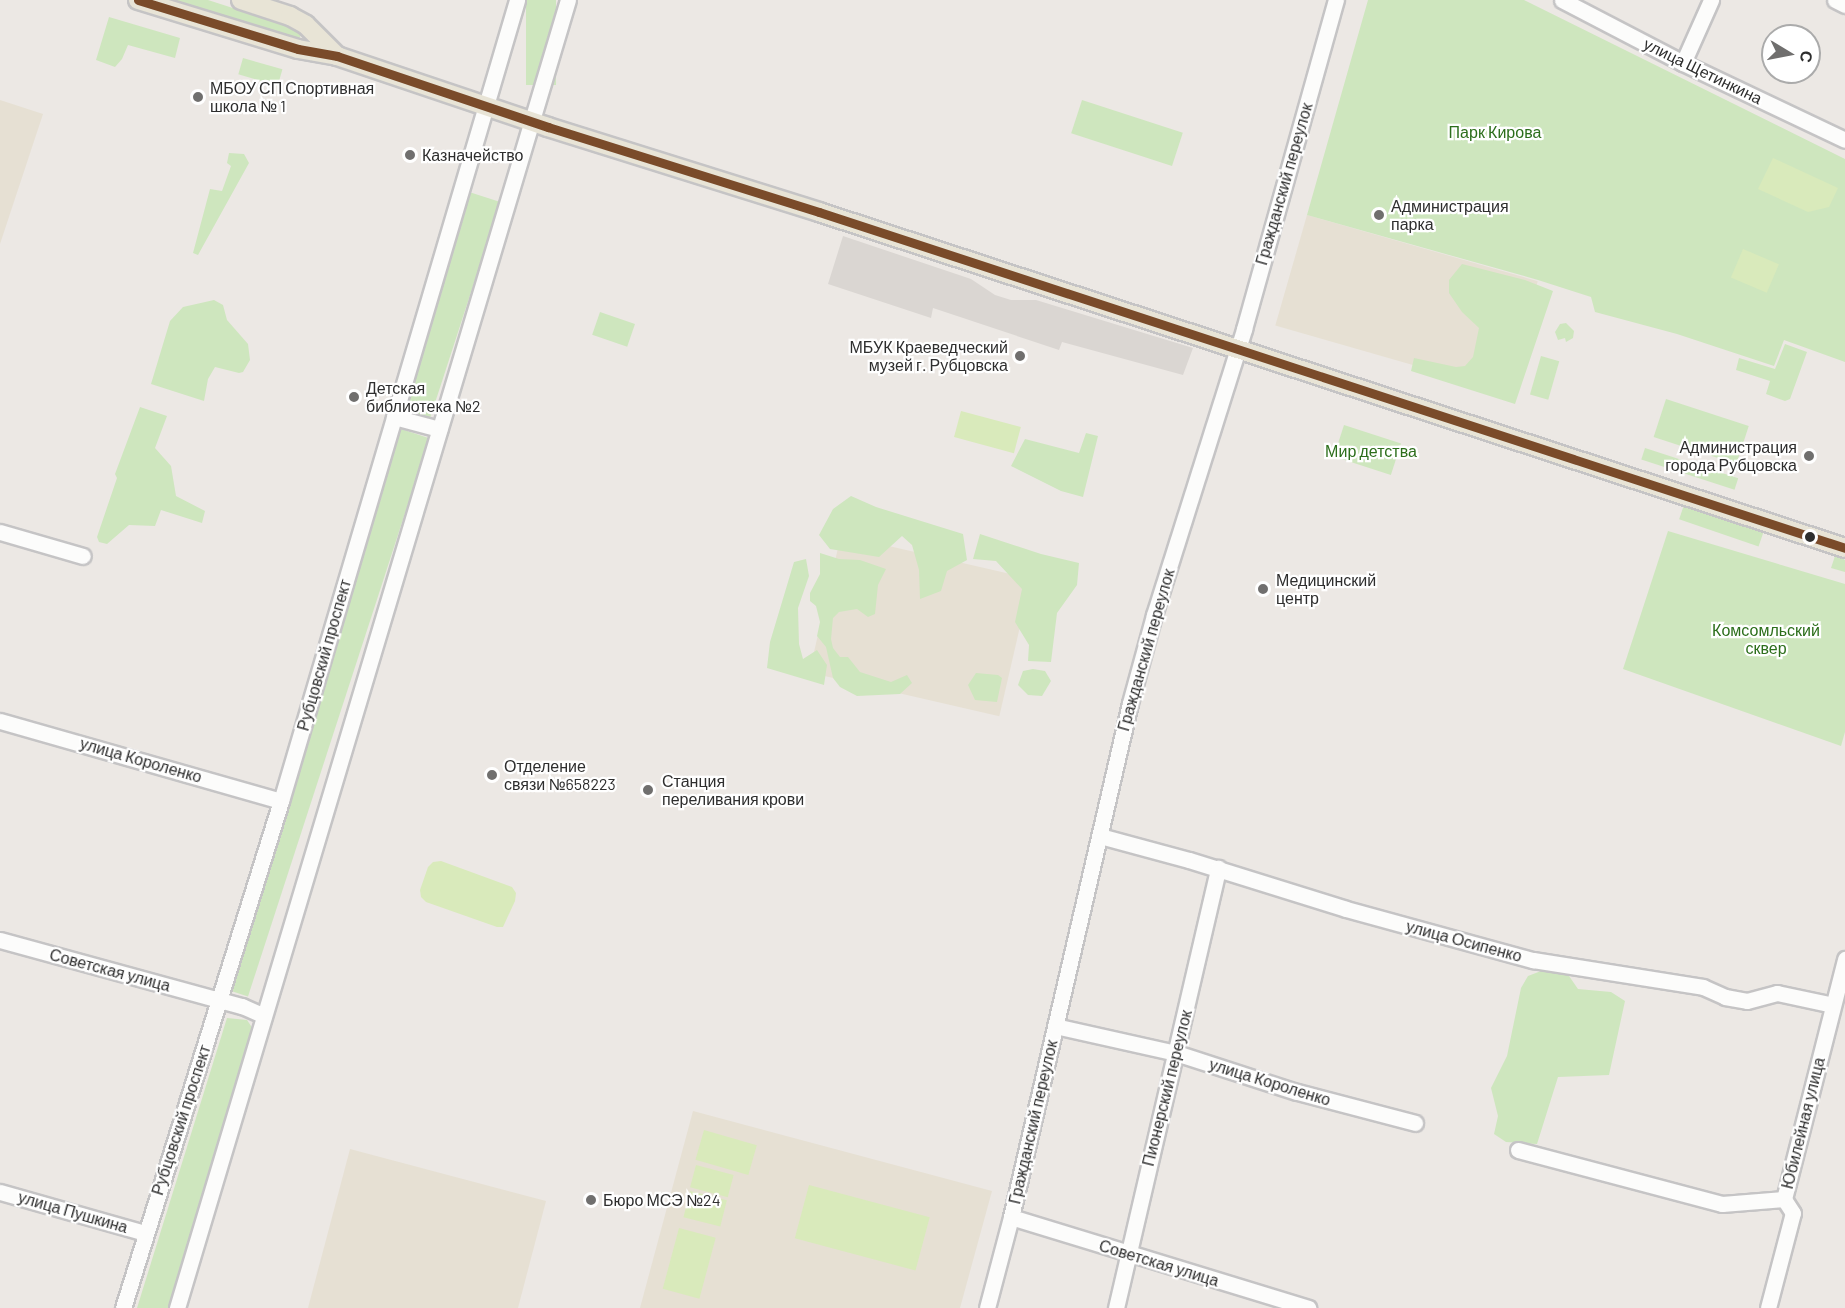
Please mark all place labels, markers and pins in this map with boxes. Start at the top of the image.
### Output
place label: МБОУ СП Спортивная школа № 1 [210,78,374,116]
marker: МБОУ СП Спортивная школа № 1 [191,90,205,104]
place label: Казначейство [422,145,523,165]
marker: Казначейство [403,148,417,162]
place label: Администрация парка [1391,196,1509,234]
marker: Администрация парка [1372,208,1386,222]
place label: МБУК Краеведческий музей г. Рубцовска [850,337,1008,375]
marker: МБУК Краеведческий музей г. Рубцовска [1013,349,1027,363]
place label: Детская библиотека №2 [366,378,481,416]
marker: Детская библиотека №2 [347,390,361,404]
place label: Администрация города Рубцовска [1665,437,1797,475]
marker: Администрация города Рубцовска [1802,449,1816,463]
unlabelled marker [1804,531,1816,543]
place label: Медицинский центр [1276,570,1376,608]
marker: Медицинский центр [1254,580,1272,598]
place label: Отделение связи №658223 [504,756,616,794]
marker: Отделение связи №658223 [485,768,499,782]
place label: Станция переливания крови [662,771,804,809]
marker: Станция переливания крови [639,781,657,799]
place label: Бюро МСЭ №24 [603,1190,720,1210]
marker: Бюро МСЭ №24 [584,1193,598,1207]

